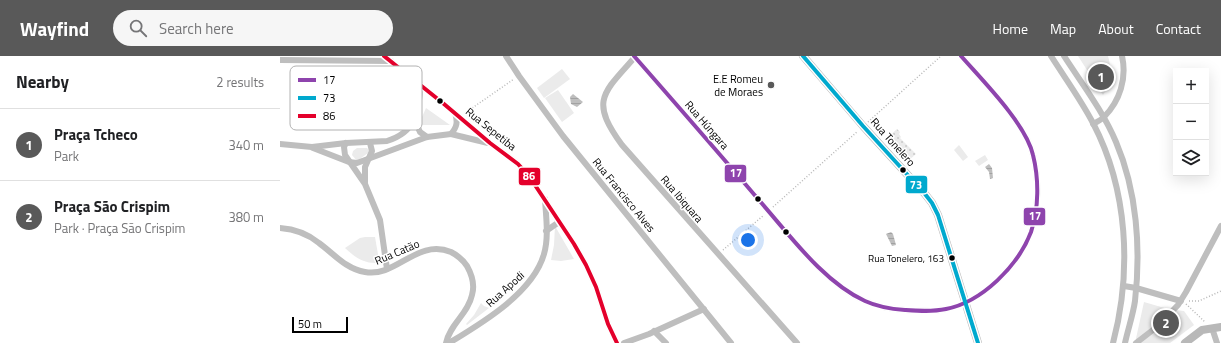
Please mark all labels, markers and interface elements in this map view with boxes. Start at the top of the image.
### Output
search box [113,10,393,46]
text: Wayfind [20,14,89,43]
icon: search [127,17,149,39]
text: Search here [159,17,234,40]
text: Home [993,18,1028,39]
text: Map [1050,18,1076,39]
text: About [1098,18,1134,39]
text: Contact [1156,18,1201,39]
pin: 1 [1088,62,1114,92]
legend [290,66,422,130]
map controls [1173,68,1209,176]
button: + [1173,68,1209,104]
text: Nearby [16,69,69,95]
place label: E.E Romeu de Moraes [713,71,763,100]
text: 2 results [216,72,264,92]
text: 17 [323,72,335,88]
marker: E.E Romeu de Moraes [766,80,776,90]
text: 73 [323,90,335,106]
unlabelled marker [435,96,445,106]
street label: Rua Húngara [681,97,733,153]
street label: Rua Sepetiba [462,104,520,155]
button: − [1173,104,1209,140]
text: 86 [323,108,335,124]
street label: Rua Tonelero [867,114,919,170]
text: Praça Tcheco [54,123,138,146]
text: 1 [25,135,33,155]
text: 340 m [228,135,264,155]
button: layers [1173,140,1209,176]
text: Park [54,146,79,166]
street label: Rua Francisco Alves [589,154,659,236]
line badge: 17 [724,164,747,183]
text: 17 [730,165,742,181]
unlabelled marker [898,165,908,175]
line badge: 86 [518,167,541,186]
text: 86 [523,168,535,184]
street label: Rua Ibiquara [657,172,707,226]
line badge: 73 [905,175,928,194]
text: 73 [910,177,922,193]
unlabelled marker [753,194,763,204]
text: Praça São Crispim [54,195,170,218]
text: 2 [25,207,33,227]
text: 380 m [228,207,264,227]
line badge: 17 [1023,207,1046,226]
text: 17 [1029,208,1041,224]
text: Park · Praça São Crispim [54,218,185,238]
unlabelled marker [781,227,791,237]
your location [738,230,758,250]
street label: Rua Catão [372,235,422,269]
place label: Rua Tonelero, 163 [868,251,944,266]
marker: Rua Tonelero, 163 [947,253,957,263]
street label: Rua Apodi [482,267,528,311]
pin: 2 [1153,308,1179,338]
scale bar [292,315,348,334]
text: 50 m [298,316,322,332]

